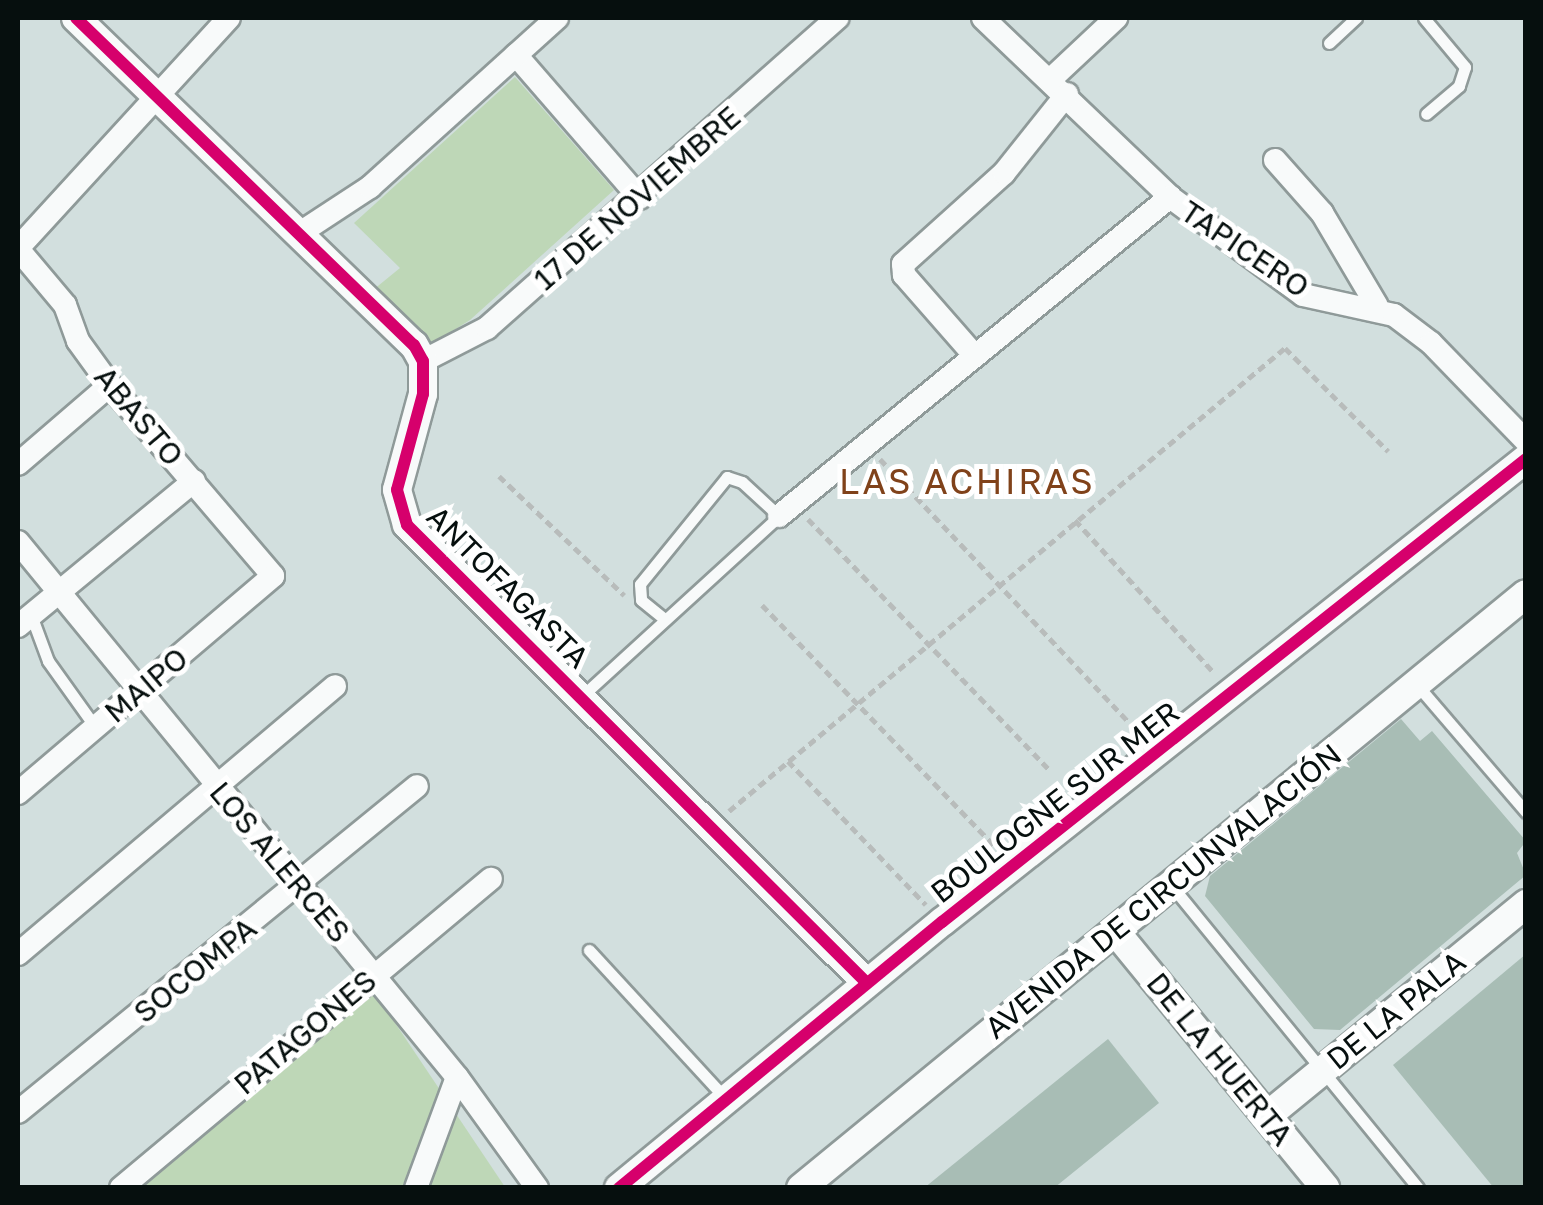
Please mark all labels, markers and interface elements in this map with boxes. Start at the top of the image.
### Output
street label: 17 DE NOVIEMBRE [526,99,748,297]
street label: TAPICERO [1174,193,1316,305]
street label: ABASTO [87,359,191,473]
district label: LAS ACHIRAS [839,460,1095,502]
street label: ANTOFAGASTA [420,499,596,675]
street label: MAIPO [97,640,195,730]
street label: BOULOGNE SUR MER [924,694,1186,910]
street label: AVENIDA DE CIRCUNVALACIÓN [978,736,1348,1046]
street label: LOS ALERCES [202,774,358,950]
street label: SOCOMPA [126,910,264,1030]
street label: DE LA PALA [1319,943,1473,1077]
street label: PATAGONES [227,962,383,1102]
street label: DE LA HUERTA [1139,965,1301,1153]

